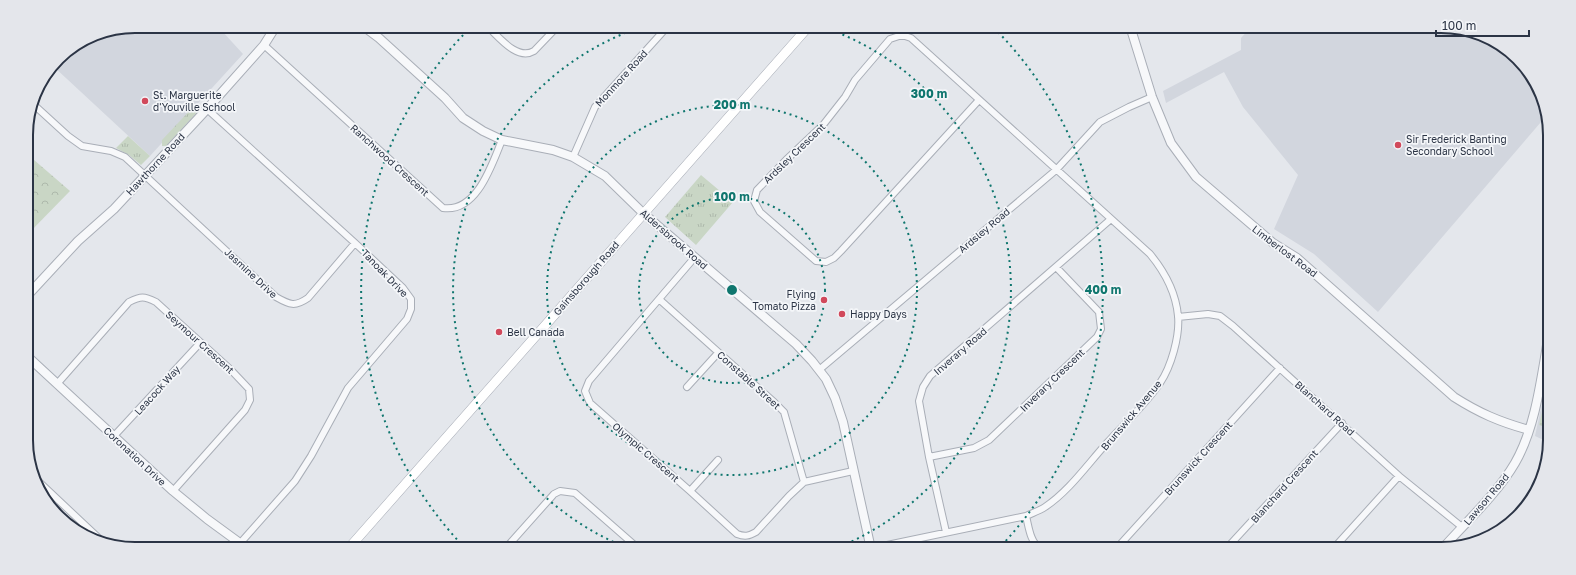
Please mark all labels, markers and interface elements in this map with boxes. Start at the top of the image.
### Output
scale bar [1436,12,1529,38]
text: 100 m [1442,18,1476,33]
street label: Monmore Road [592,47,650,109]
text: 300 m [911,86,947,101]
place label: St. Marguerite d'Youville School [153,89,235,113]
marker: St. Marguerite d'Youville School [140,96,150,106]
text: 200 m [714,97,750,112]
street label: Ardsley Crescent [760,120,828,186]
street label: Ranchwood Crescent [348,122,432,198]
street label: Hawthorne Road [123,130,187,198]
place label: Sir Frederick Banting Secondary School [1406,133,1507,157]
marker: Sir Frederick Banting Secondary School [1393,140,1403,150]
text: 100 m [714,189,750,204]
street label: Ardsley Road [956,205,1012,255]
street label: Aldersbrook Road [638,206,710,272]
street label: Limberlost Road [1250,223,1320,279]
street label: Gainsborough Road [551,239,621,317]
street label: Jasmine Drive [222,246,280,300]
street label: Tanoak Drive [359,247,411,299]
text: 400 m [1085,282,1121,297]
centre of rings [725,283,739,297]
place label: Flying Tomato Pizza [753,288,816,312]
marker: Flying Tomato Pizza [819,295,829,305]
street label: Seymour Crescent [163,308,237,376]
place label: Happy Days [850,308,907,320]
marker: Happy Days [837,309,847,319]
street label: Inverary Road [931,325,989,377]
place label: Bell Canada [507,326,564,338]
marker: Bell Canada [494,327,504,337]
street label: Inverary Crescent [1017,346,1087,414]
street label: Constable Street [715,348,783,412]
street label: Leacock Way [132,363,183,417]
street label: Brunswick Avenue [1098,377,1164,452]
street label: Blanchard Road [1293,378,1357,438]
street label: Brunswick Crescent [1162,419,1234,497]
street label: Olympic Crescent [610,420,682,484]
street label: Coronation Drive [101,424,169,488]
street label: Blanchard Crescent [1248,447,1320,525]
street label: Lawson Road [1461,471,1511,527]

